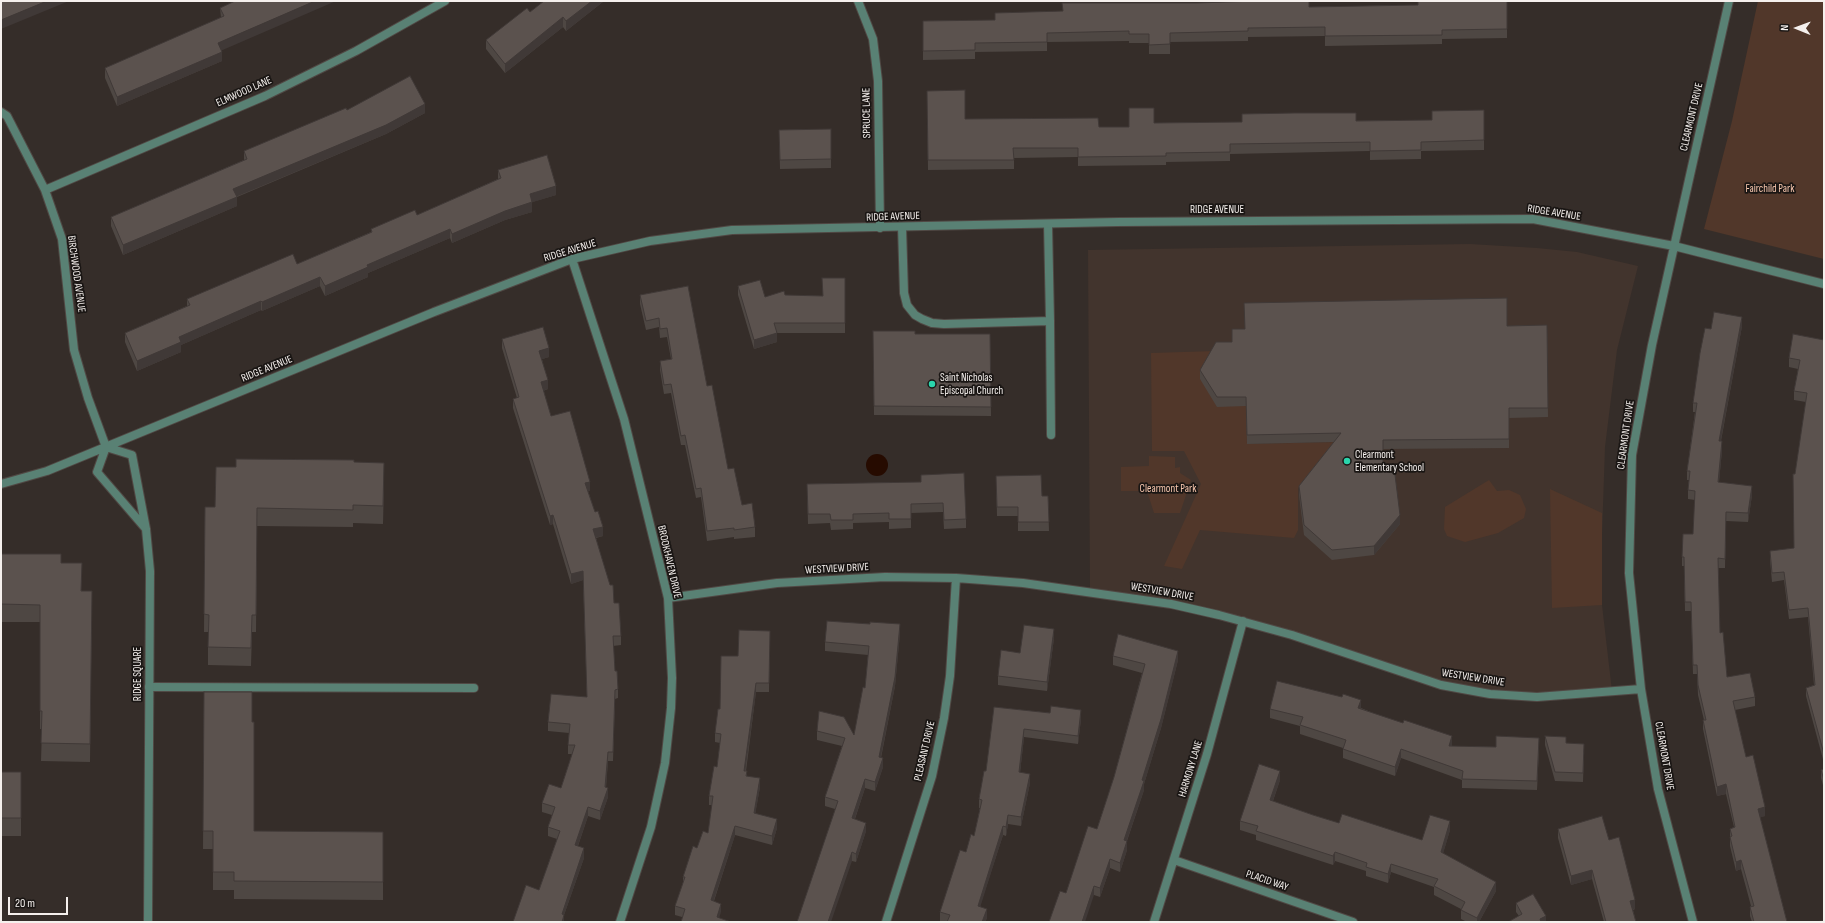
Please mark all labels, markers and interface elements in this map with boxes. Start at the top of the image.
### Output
north arrow [1777,8,1817,48]
text: N [1778,25,1791,31]
street label: ELMWOOD LANE [214,74,274,110]
street label: CLEARMONT DRIVE [1678,82,1706,152]
street label: SPRUCE LANE [860,88,874,138]
park label: Fairchild Park [1746,182,1794,196]
street label: RIDGE AVENUE [1526,202,1582,224]
street label: RIDGE AVENUE [1190,203,1244,217]
street label: RIDGE AVENUE [866,209,920,225]
street label: BIRCHWOOD AVENUE [64,235,88,313]
street label: RIDGE AVENUE [542,237,598,265]
street label: RIDGE AVENUE [240,353,294,385]
place label: Saint Nicholas Episcopal Church [940,371,1003,397]
marker: Saint Nicholas Episcopal Church [927,379,937,389]
street label: CLEARMONT DRIVE [1615,400,1637,470]
place label: Clearmont Elementary School [1355,448,1424,474]
marker: Clearmont Elementary School [1342,456,1352,466]
park label: Clearmont Park [1140,482,1196,496]
street label: BROOKHAVEN DRIVE [654,524,684,600]
street label: WESTVIEW DRIVE [805,561,869,577]
street label: WESTVIEW DRIVE [1130,580,1194,604]
street label: RIDGE SQUARE [131,647,145,701]
street label: WESTVIEW DRIVE [1441,667,1505,689]
street label: PLEASANT DRIVE [912,720,938,782]
street label: CLEARMONT DRIVE [1651,721,1677,791]
street label: HARMONY LANE [1176,739,1206,799]
street label: PLACID WAY [1244,868,1290,894]
scale bar [10,889,70,915]
text: 20 m [15,896,35,911]

